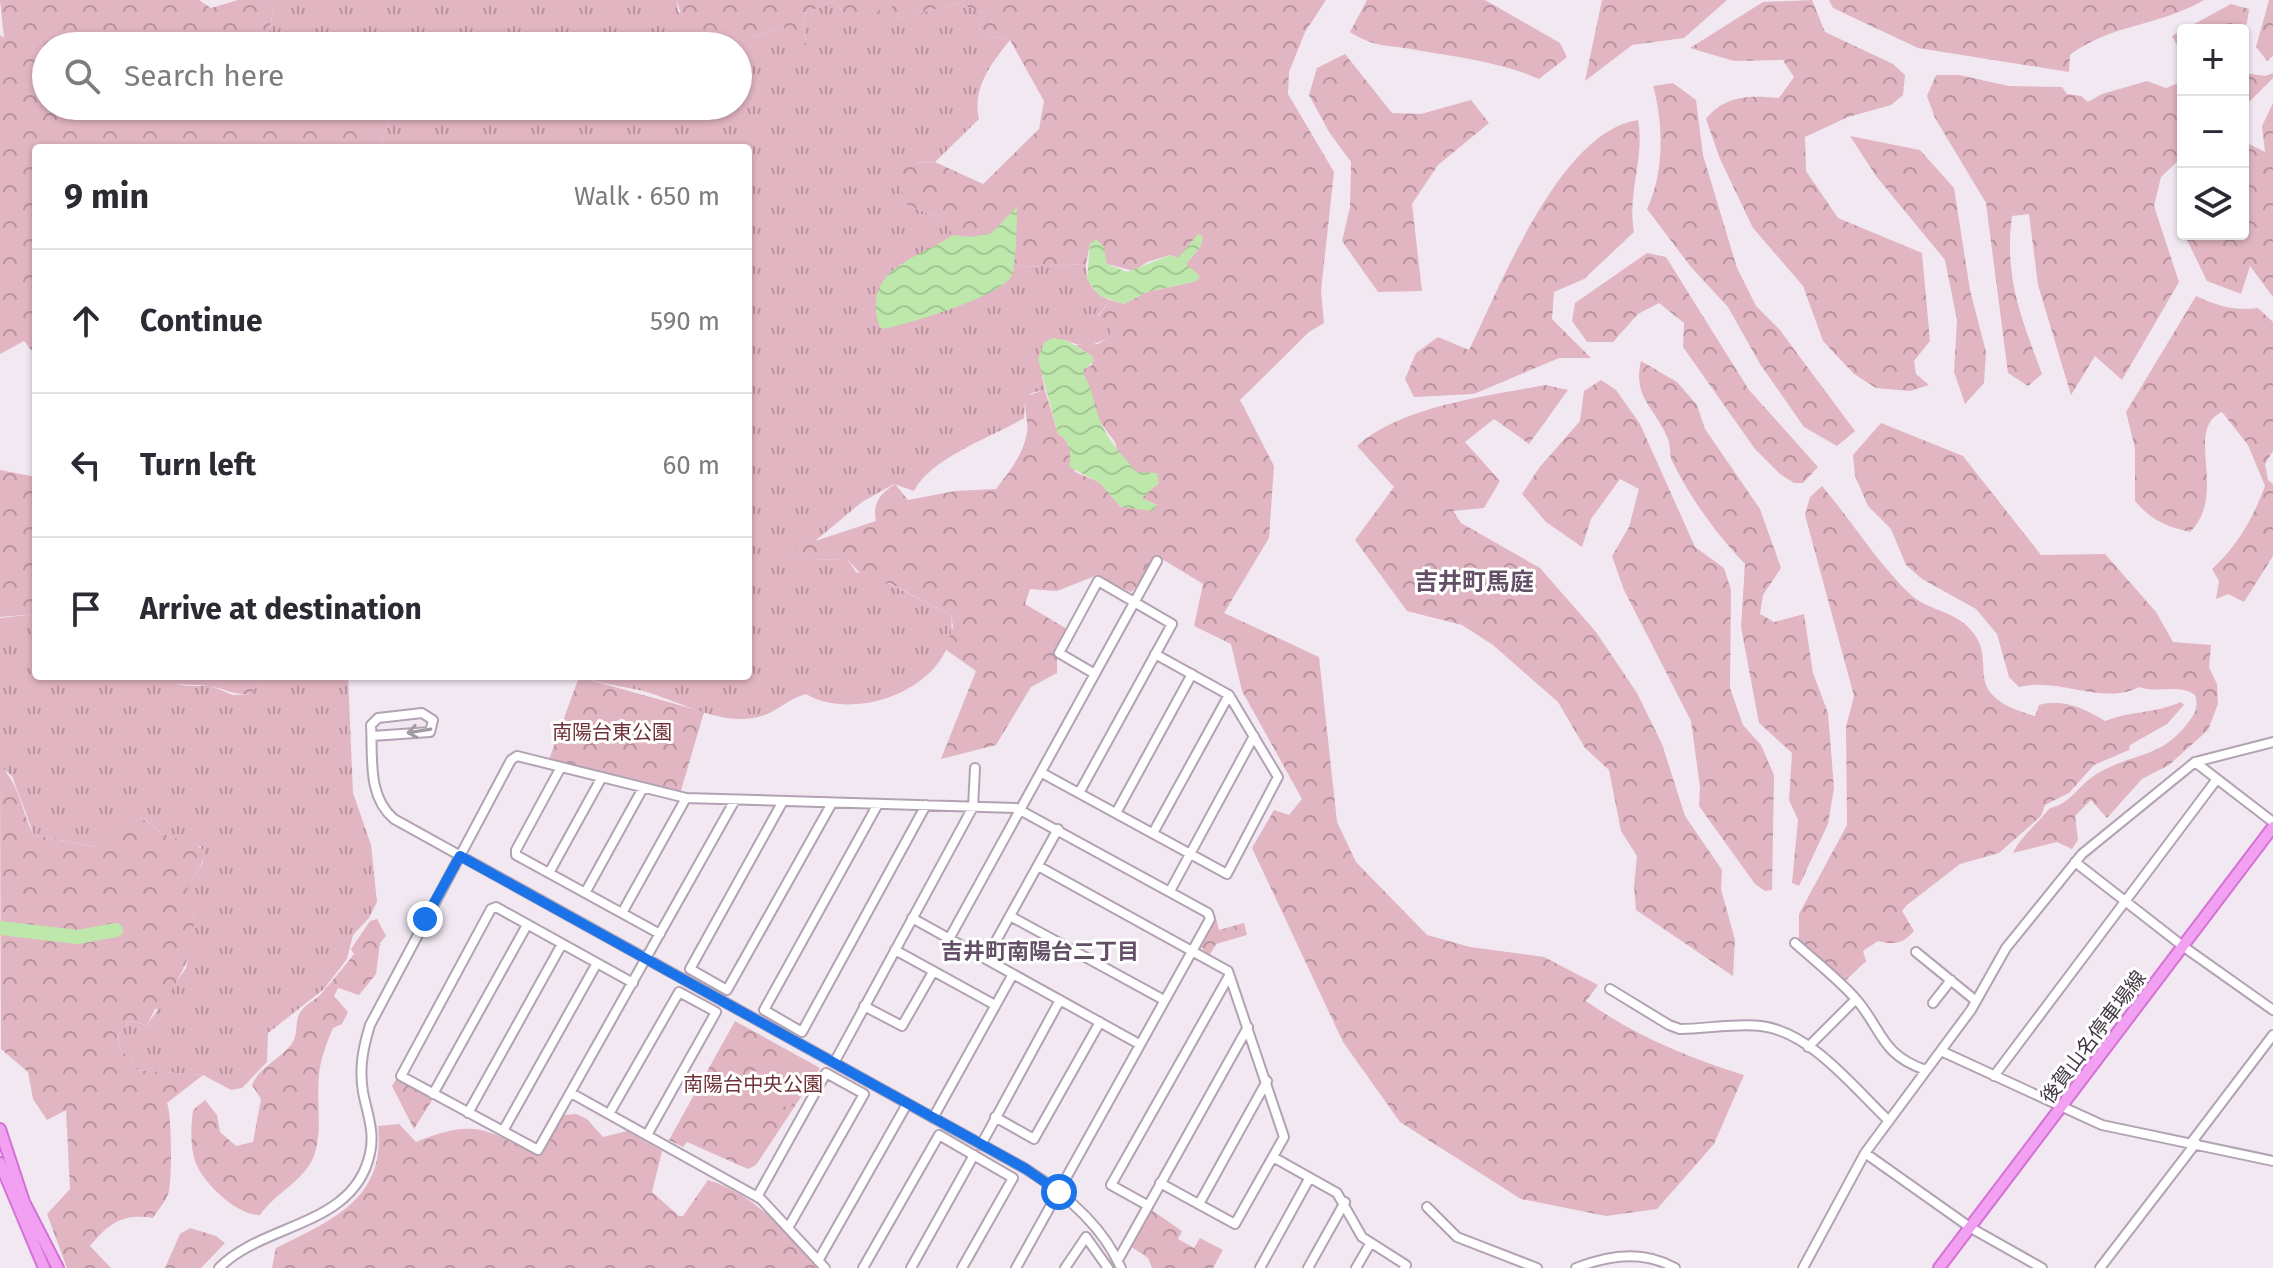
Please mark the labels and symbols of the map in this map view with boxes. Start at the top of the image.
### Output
district label: 吉井町馬庭 [1414,568,1534,596]
park label: 南陽台東公園 [552,720,672,744]
one-way arrow [406,725,432,740]
route end [407,901,443,937]
district label: 吉井町南陽台二丁目 [941,938,1139,965]
street label: 後賀山名停車場線 [2035,966,2151,1108]
park label: 南陽台中央公園 [683,1072,823,1096]
route start [1041,1174,1077,1210]

